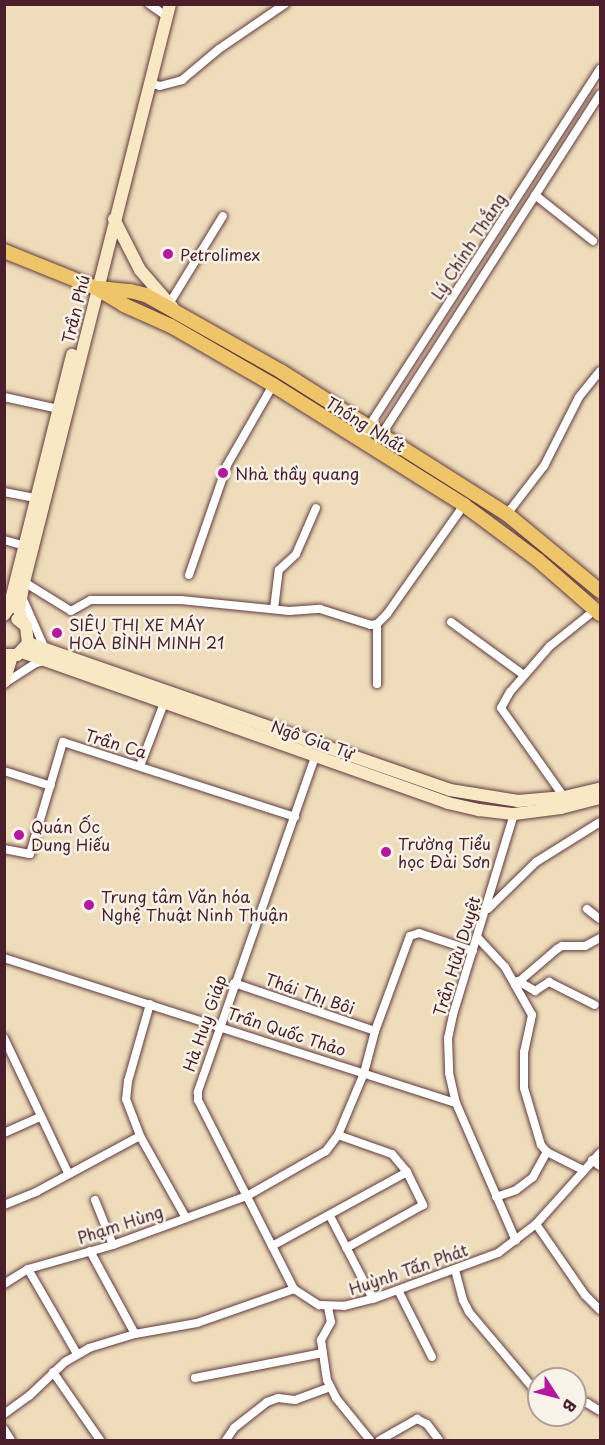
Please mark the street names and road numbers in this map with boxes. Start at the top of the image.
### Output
street label: Lý Chính Thắng [427,189,509,303]
street label: Trần Phú [57,273,93,345]
street label: Thống Nhất [323,392,409,456]
street label: Ngô Gia Tự [268,716,358,762]
street label: Trần Ca [83,725,149,761]
street label: Trần Hữu Duyệt [429,894,483,1018]
street label: Thái Thị Bôi [263,969,357,1017]
street label: Hà Huy Giáp [179,972,229,1074]
street label: Trần Quốc Thảo [225,1003,349,1059]
street label: Phạm Hùng [75,1201,165,1247]
street label: Huỳnh Tấn Phát [346,1240,470,1298]

